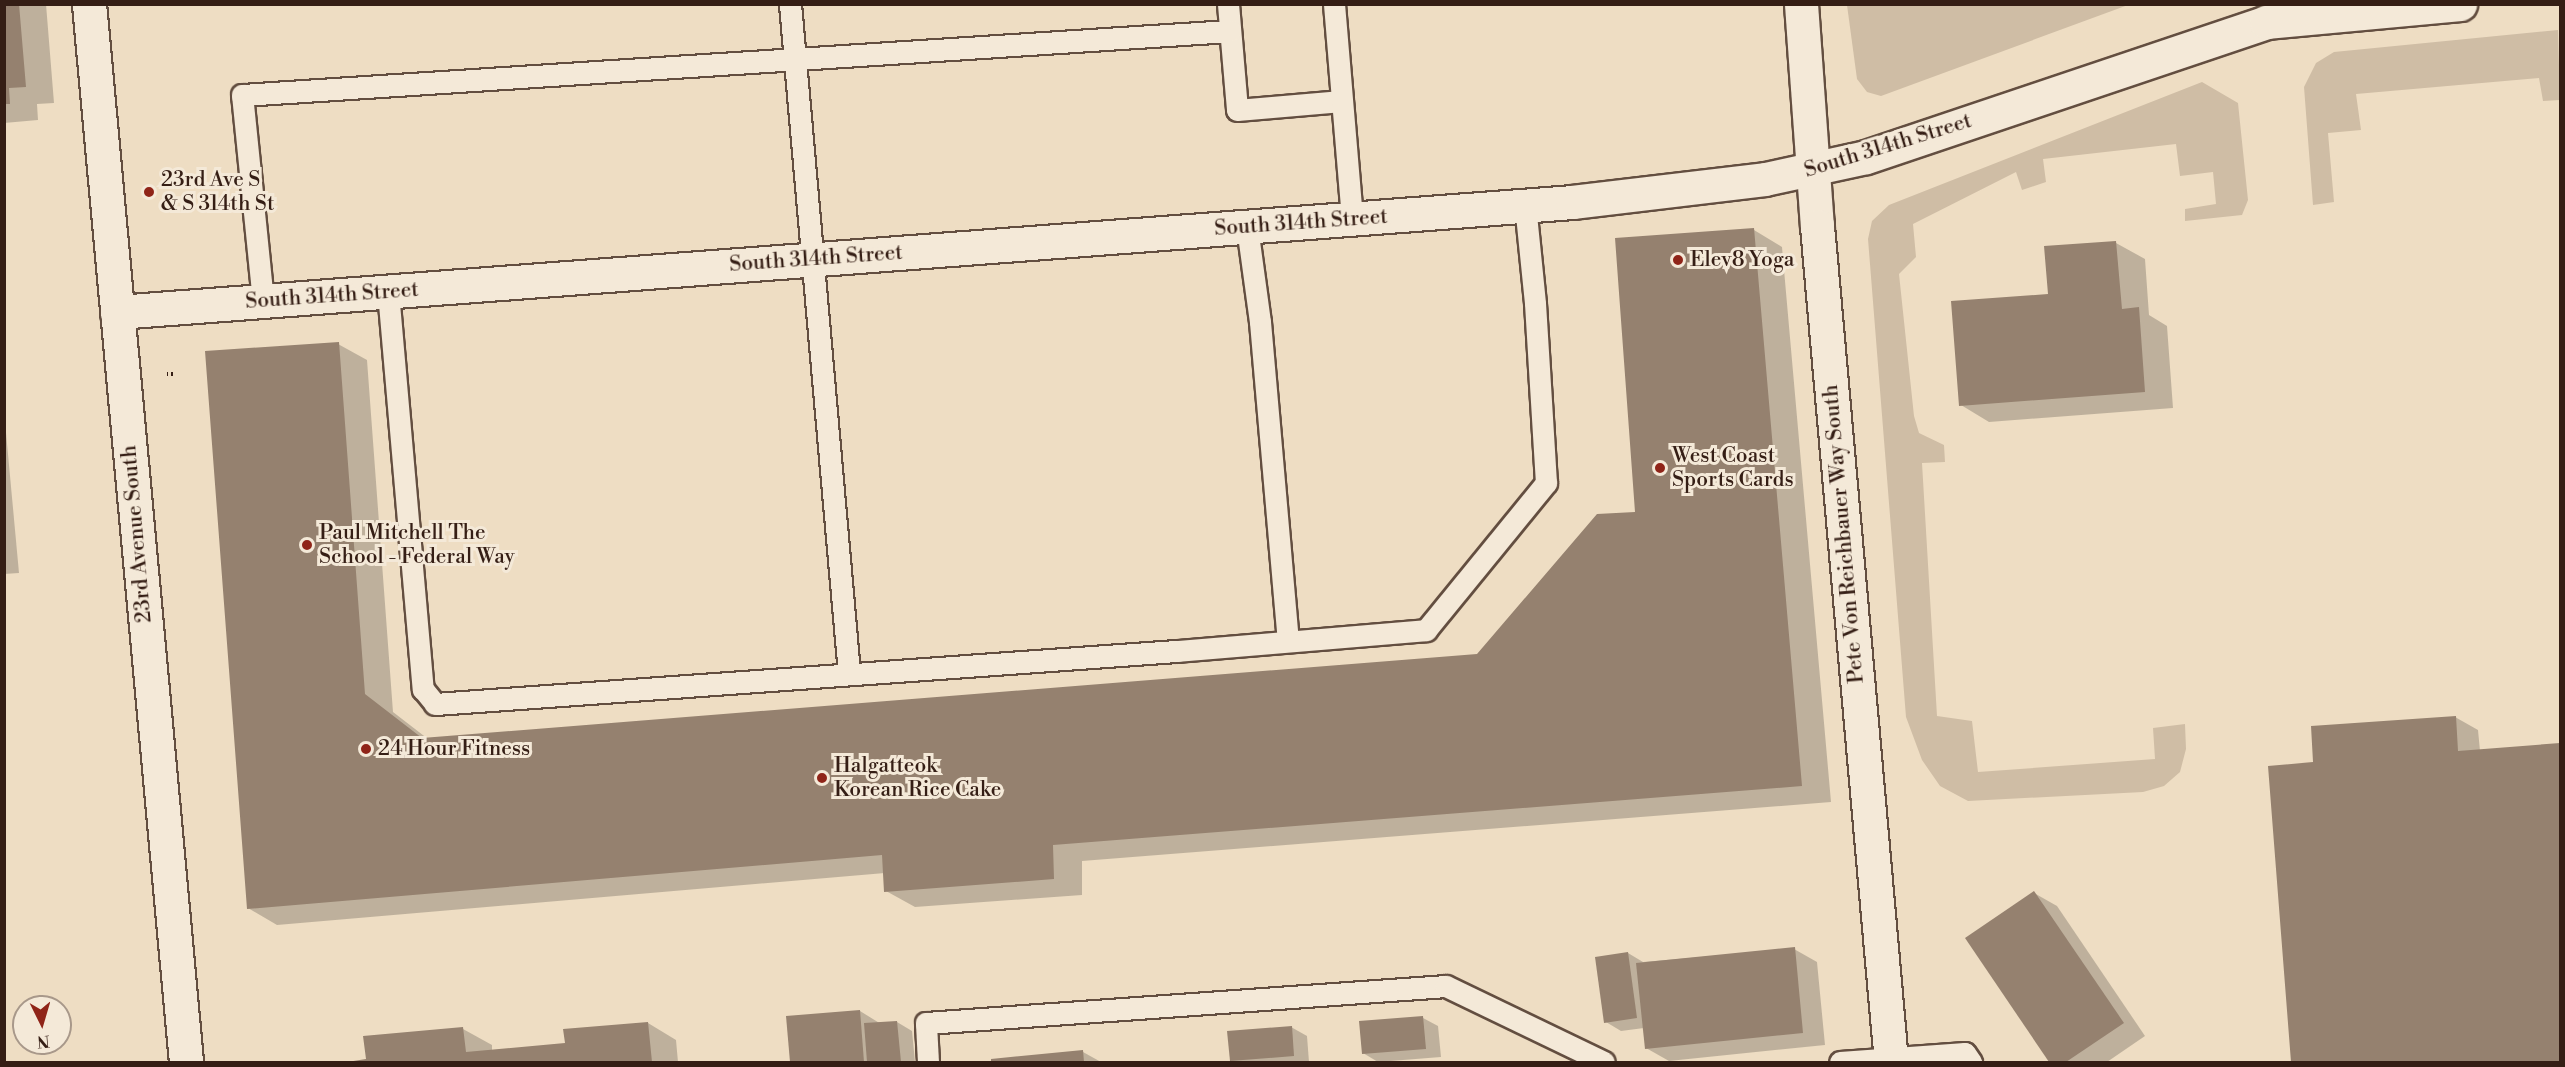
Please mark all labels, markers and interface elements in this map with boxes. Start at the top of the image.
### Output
street label: South 314th Street [1801,109,1975,183]
place label: 23rd Ave S & S 314th St [161,167,274,217]
marker: 23rd Ave S & S 314th St [142,185,156,199]
street label: South 314th Street [1213,204,1389,242]
street label: South 314th Street [728,240,904,278]
place label: Elev8 Yoga [1690,247,1794,273]
marker: Elev8 Yoga [1671,253,1685,267]
street label: South 314th Street [244,277,420,315]
street label: Pete Von Reichbauer Way South [1818,384,1870,684]
place label: West Coast Sports Cards [1672,443,1794,493]
street label: 23rd Avenue South [117,444,157,624]
marker: West Coast Sports Cards [1653,461,1667,475]
place label: Paul Mitchell The School - Federal Way [319,520,515,570]
marker: Paul Mitchell The School - Federal Way [300,538,314,552]
place label: 24 Hour Fitness [378,736,530,762]
marker: 24 Hour Fitness [359,742,373,756]
place label: Halgatteok Korean Rice Cake [834,753,1001,803]
marker: Halgatteok Korean Rice Cake [815,771,829,785]
north arrow [12,995,72,1055]
text: N [36,1030,51,1051]

